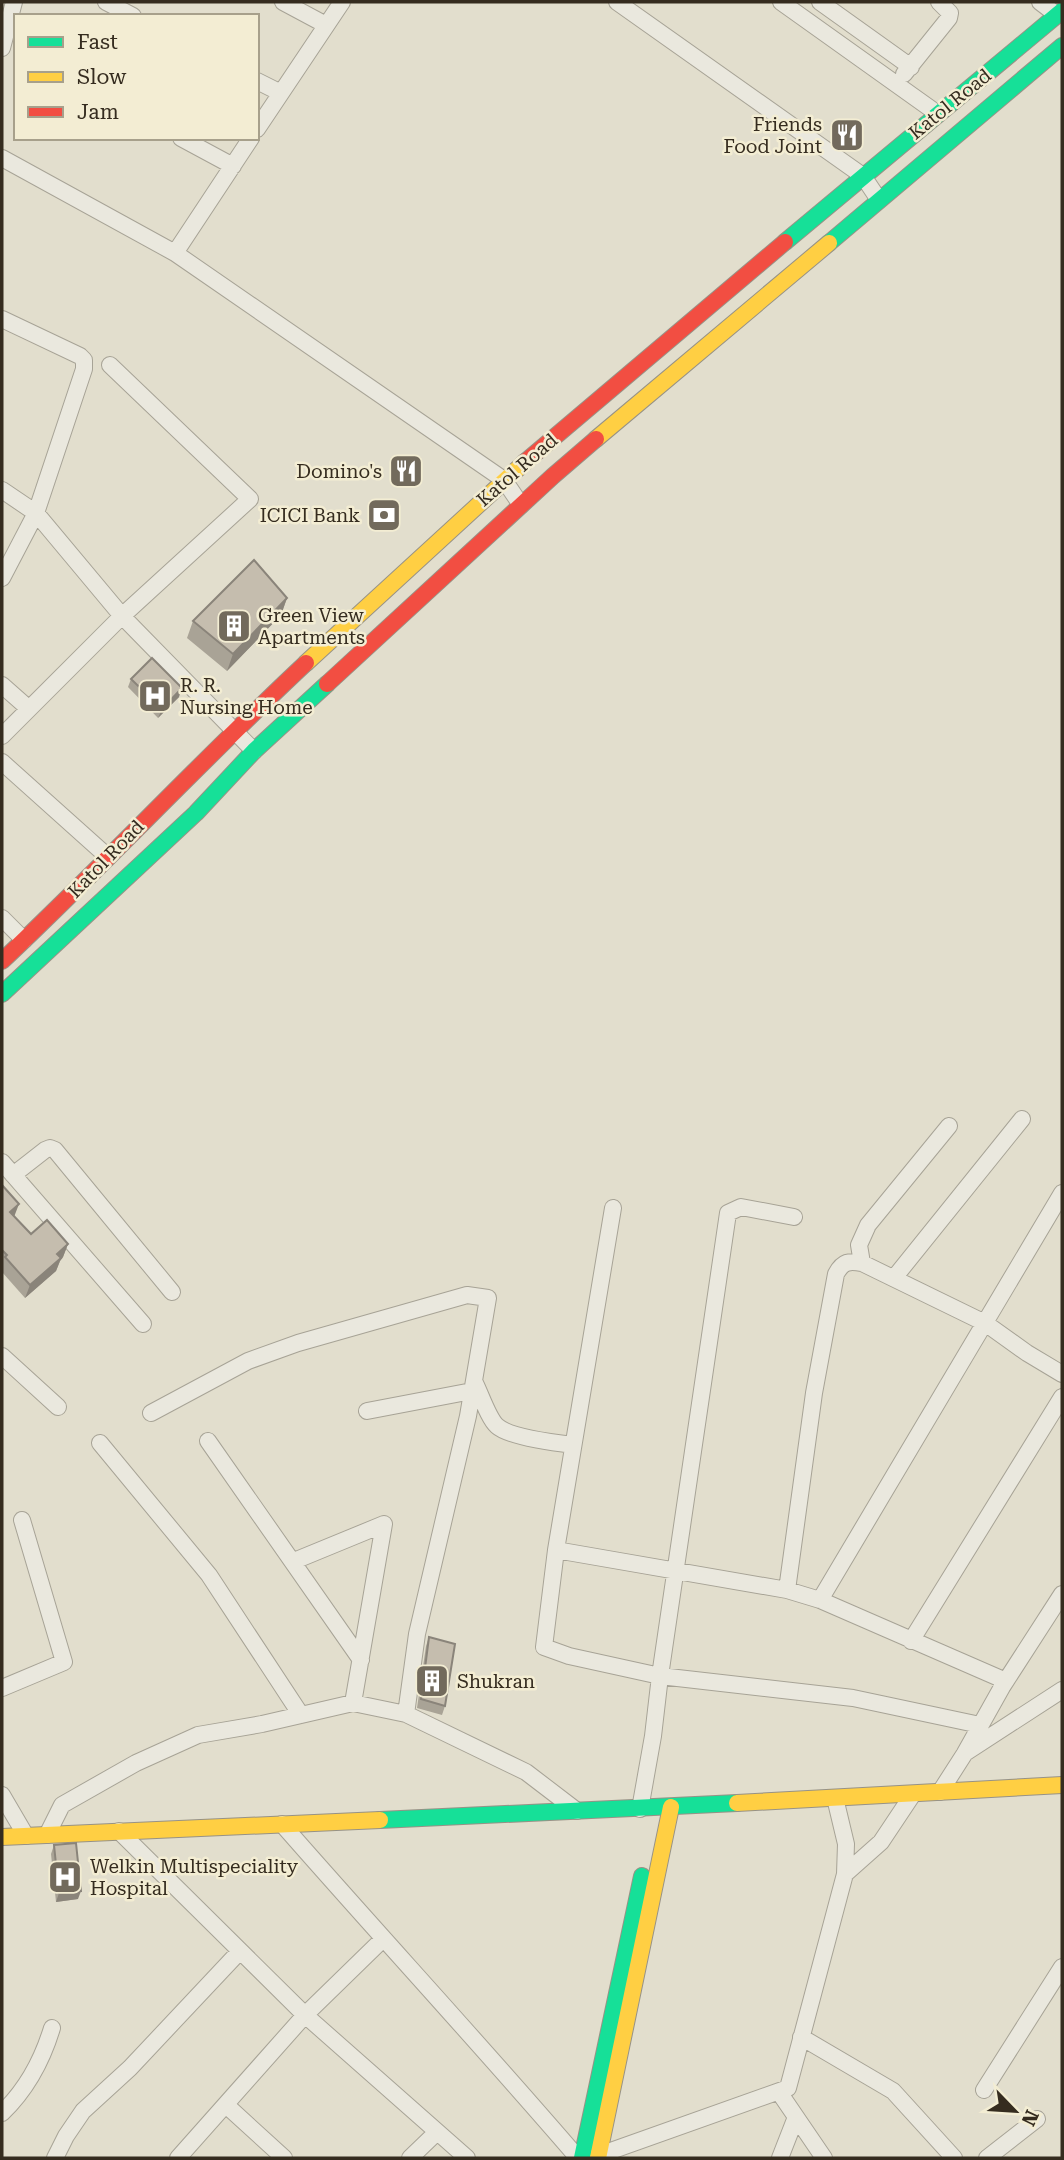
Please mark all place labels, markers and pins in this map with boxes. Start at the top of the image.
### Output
place label: Friends Food Joint [724,113,822,158]
restaurant icon: Friends Food Joint [828,116,866,154]
restaurant icon: Domino's [387,452,425,490]
place label: Domino's [296,460,382,483]
bank icon: ICICI Bank [365,496,403,534]
place label: ICICI Bank [260,504,360,527]
place label: Green View Apartments [258,604,365,649]
building icon: Green View Apartments [215,607,253,645]
place label: R. R. Nursing Home [180,674,313,719]
hospital icon: R. R. Nursing Home [136,677,174,715]
building icon: Shukran [413,1662,451,1700]
place label: Shukran [457,1670,535,1693]
place label: Welkin Multispeciality Hospital [90,1855,299,1900]
hospital icon: Welkin Multispeciality Hospital [46,1858,84,1896]

